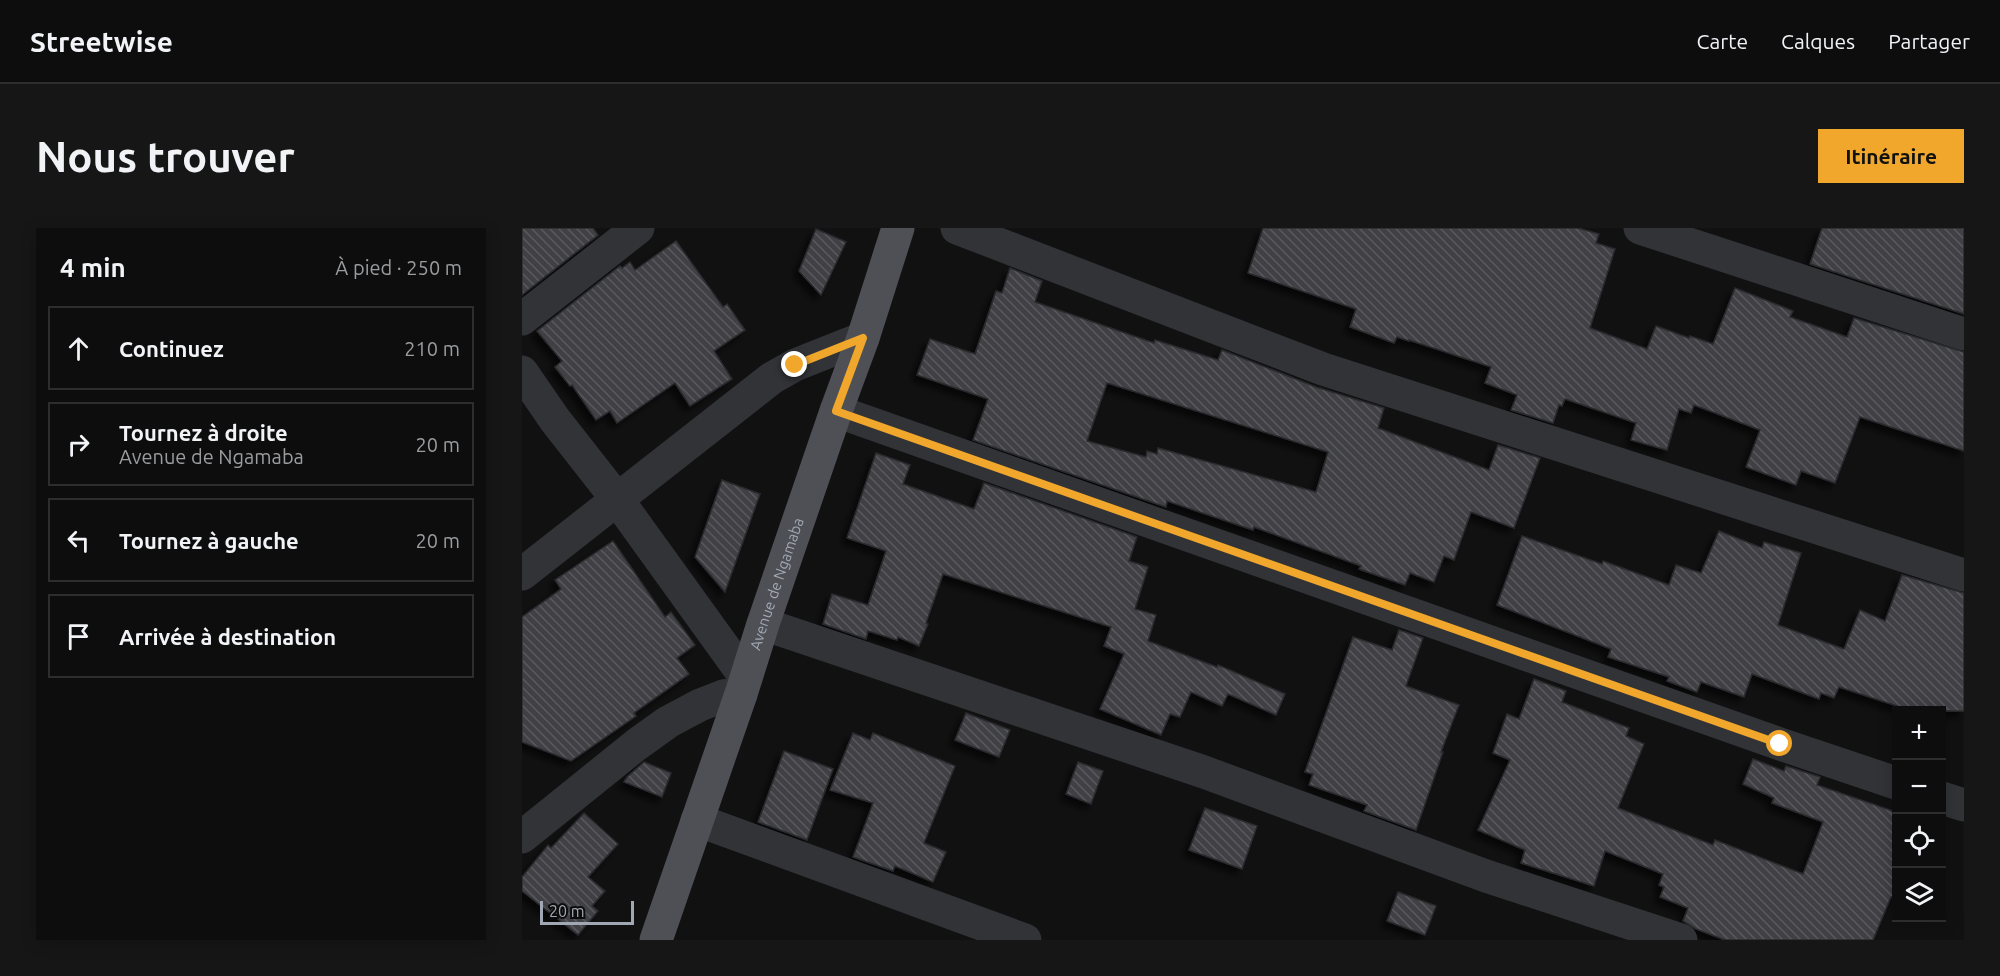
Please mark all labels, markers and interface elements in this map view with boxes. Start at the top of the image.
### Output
text: Streetwise [30,26,173,57]
text: Carte [1697,29,1748,53]
text: Calques [1781,29,1855,53]
text: Partager [1888,29,1970,53]
button: Itinéraire [1818,129,1964,183]
text: Nous trouver [36,133,295,180]
text: 4 min [60,253,126,282]
text: À pied · 250 m [335,256,462,279]
icon: ahead [62,332,95,365]
text: Continuez [119,336,224,361]
text: 210 m [404,337,460,360]
route end [781,351,807,377]
text: Tournez à droite [119,420,288,445]
icon: right [62,428,95,461]
text: 20 m [416,433,460,456]
text: Avenue de Ngamaba [119,445,304,468]
street label: Avenue de Ngamaba [746,515,807,652]
icon: left [62,524,95,557]
text: Tournez à gauche [119,528,299,553]
text: 20 m [416,529,460,552]
icon: arrive [62,620,95,653]
text: Arrivée à destination [119,624,336,649]
map controls [1892,706,1946,922]
button: + [1892,706,1946,760]
route start [1766,730,1792,756]
button: − [1892,760,1946,814]
button: locate [1892,814,1946,868]
button: layers [1892,868,1946,922]
scale bar [540,898,634,926]
text: 20 m [549,902,585,920]

